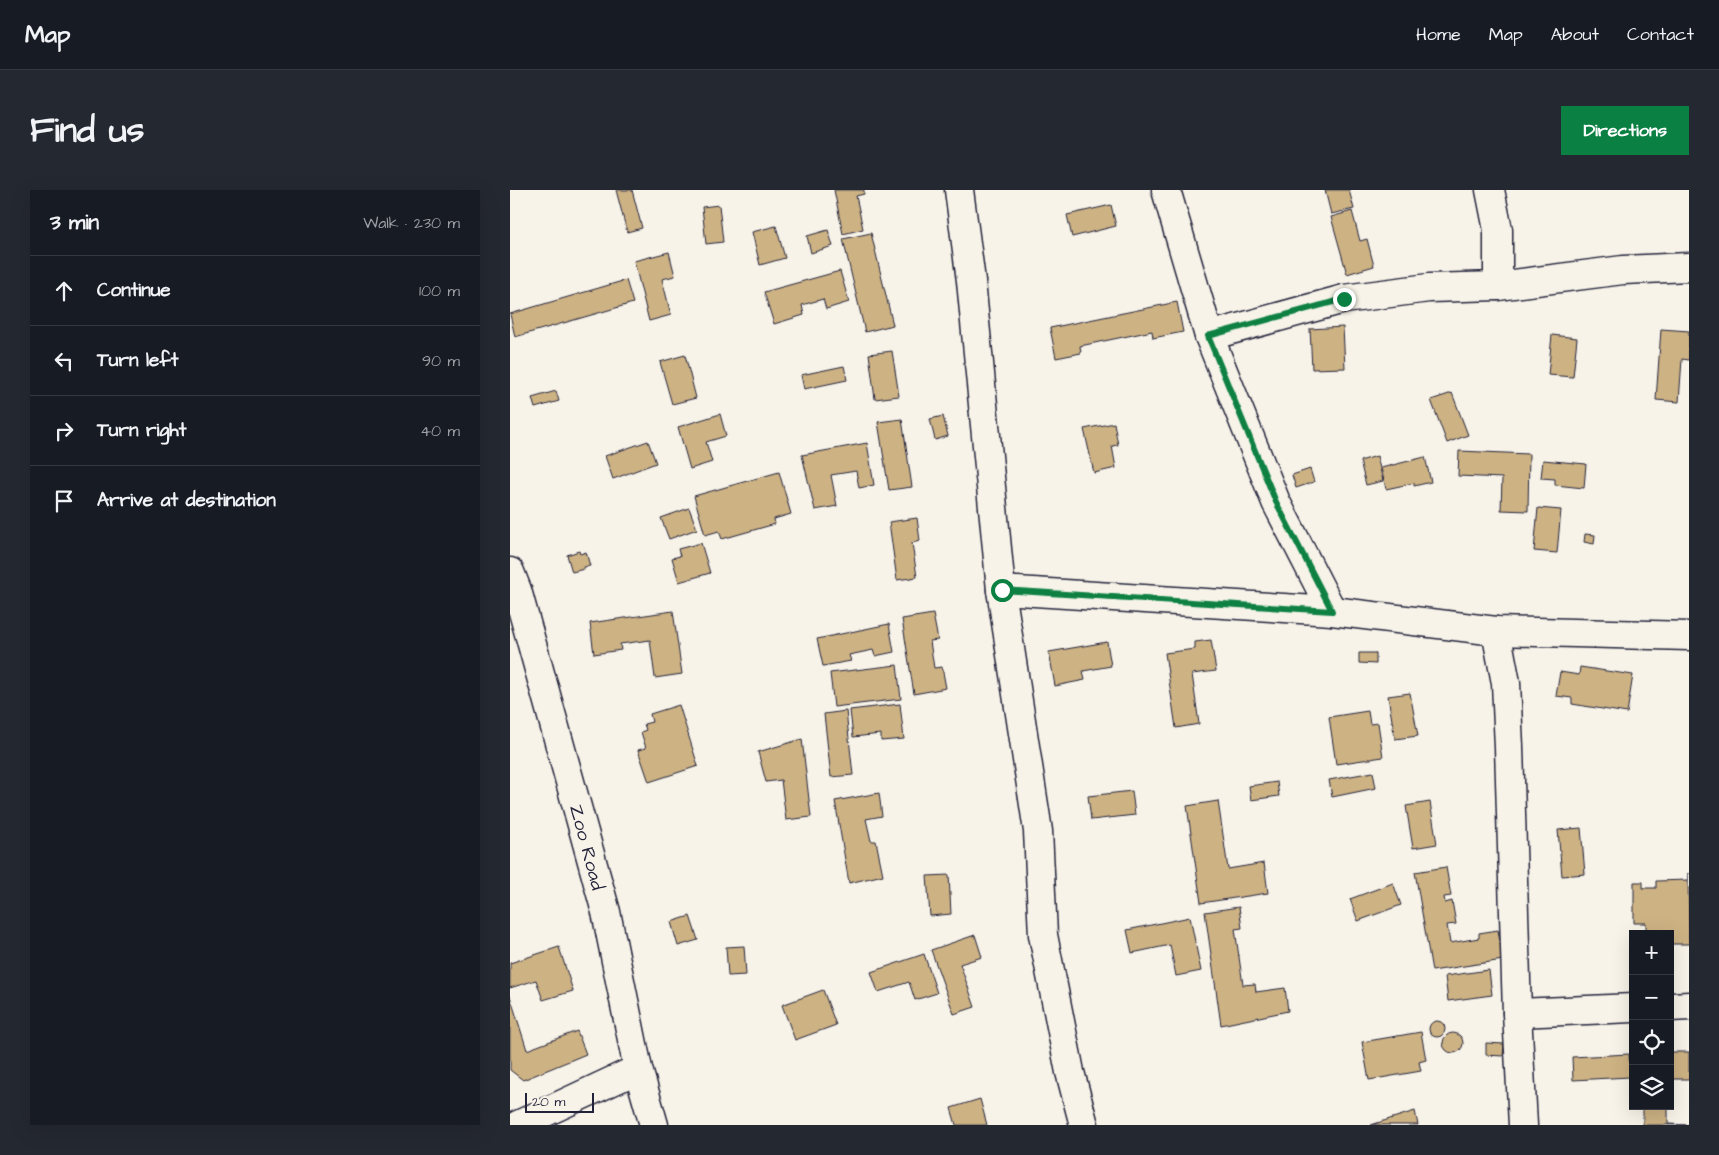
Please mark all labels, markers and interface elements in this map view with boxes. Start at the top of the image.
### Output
text: Map [25,18,70,52]
text: Home [1416,22,1461,47]
text: Map [1489,22,1523,47]
text: About [1551,22,1599,47]
text: Contact [1627,22,1694,47]
text: Find us [30,106,144,155]
button: Directions [1561,106,1689,155]
text: 3 min [50,208,99,237]
text: Walk · 230 m [363,212,460,234]
icon: ahead [50,277,78,305]
text: Continue [97,277,171,304]
text: 100 m [419,280,460,302]
route end [1333,288,1356,311]
icon: left [50,347,78,375]
text: Turn left [97,347,178,374]
text: 90 m [422,350,460,372]
icon: right [50,417,78,445]
text: Turn right [97,417,186,444]
text: 40 m [420,420,460,442]
icon: arrive [50,487,78,515]
text: Arrive at destination [97,487,276,514]
route start [991,579,1014,602]
street label: Zoo Road [562,802,611,893]
map controls [1629,930,1674,1110]
button: + [1629,930,1674,975]
button: − [1629,975,1674,1020]
button: locate [1629,1020,1674,1065]
button: layers [1629,1065,1674,1110]
scale bar [525,1090,594,1113]
text: 20 m [532,1092,565,1112]

